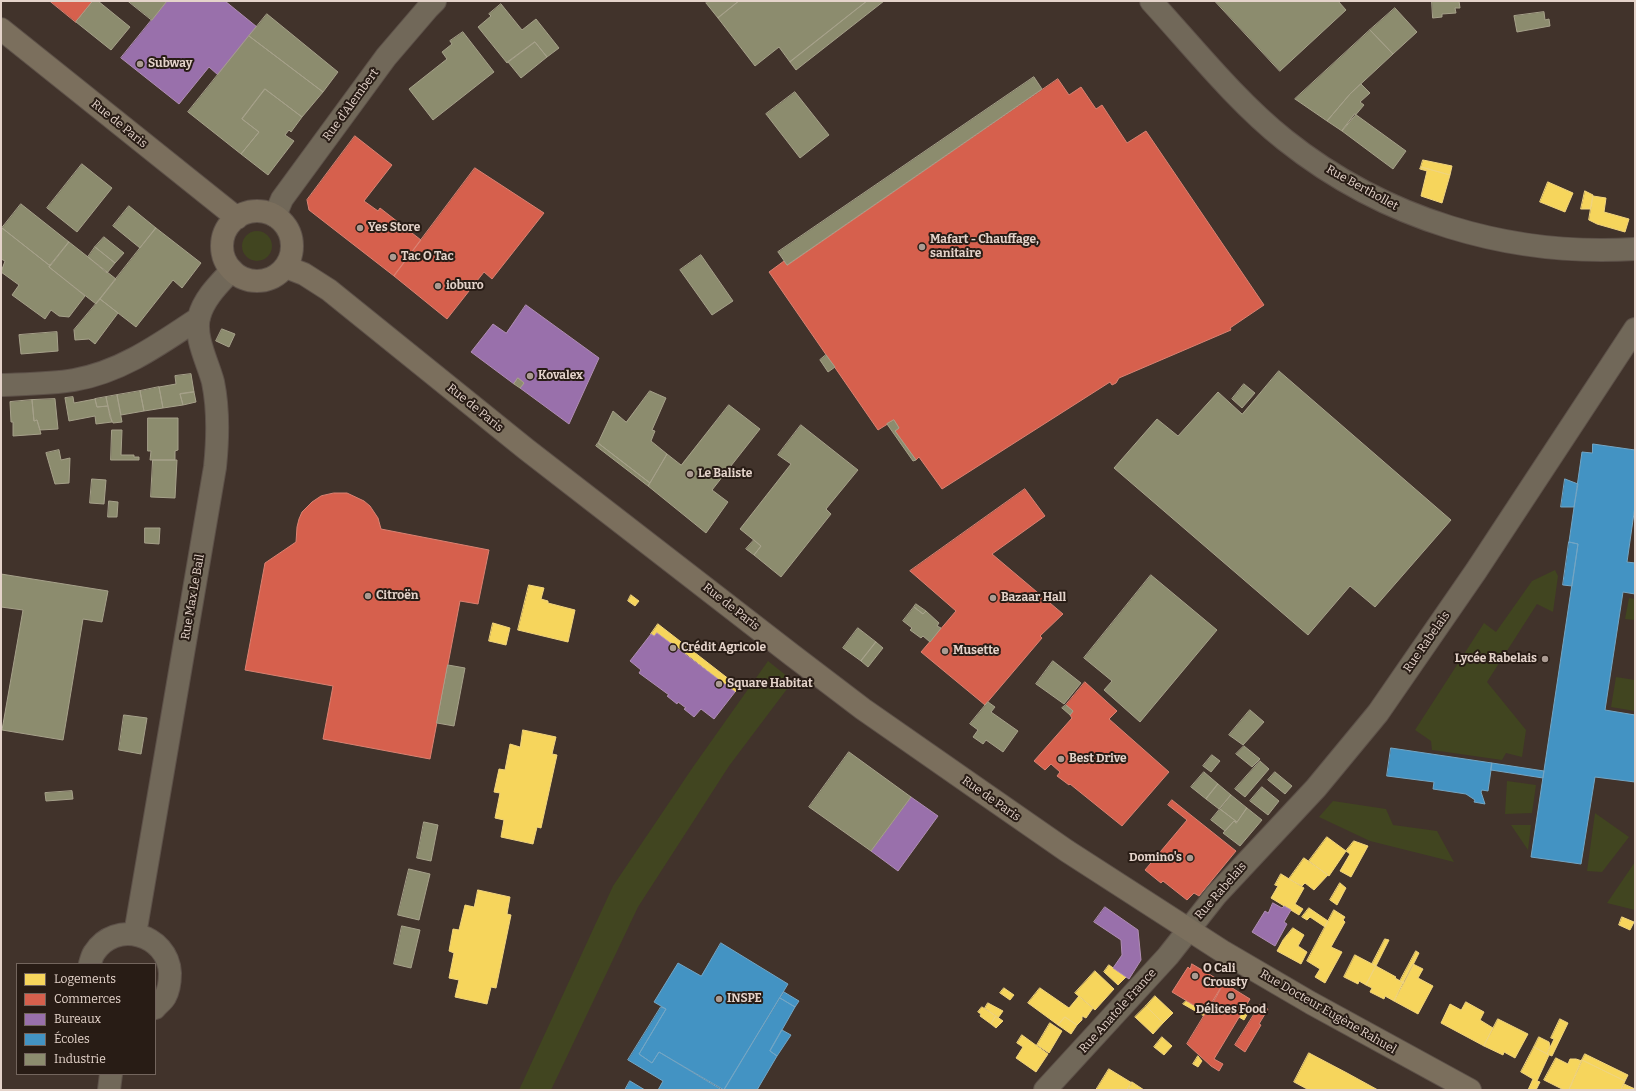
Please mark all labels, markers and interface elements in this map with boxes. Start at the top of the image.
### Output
place label: Subway [148,57,192,71]
marker: Subway [135,59,145,69]
street label: Rue d'Alembert [320,66,382,144]
street label: Rue de Paris [88,97,150,151]
street label: Rue Berthollet [1324,162,1400,214]
place label: Yes Store [368,221,420,235]
marker: Yes Store [355,223,365,233]
place label: Mafart - Chauffage, sanitaire [930,233,1039,261]
marker: Mafart - Chauffage, sanitaire [917,242,927,252]
place label: Tac O Tac [401,250,454,264]
marker: Tac O Tac [388,252,398,262]
place label: ioburo [446,279,484,293]
marker: ioburo [433,281,443,291]
place label: Kovalex [538,369,583,383]
marker: Kovalex [525,371,535,381]
street label: Rue de Paris [444,381,506,435]
place label: Le Baliste [698,467,752,481]
marker: Le Baliste [685,469,695,479]
street label: Rue Max Le Bail [178,553,208,641]
street label: Rue de Paris [700,580,762,634]
place label: Citroën [376,589,419,603]
marker: Citroën [363,591,373,601]
place label: Bazaar Hall [1001,591,1066,605]
marker: Bazaar Hall [988,593,998,603]
street label: Rue Rabelais [1401,609,1453,675]
place label: Crédit Agricole [681,641,766,655]
marker: Crédit Agricole [668,643,678,653]
place label: Musette [953,644,999,658]
marker: Musette [940,646,950,656]
place label: Lycée Rabelais [1455,652,1537,666]
marker: Lycée Rabelais [1540,654,1550,664]
place label: Square Habitat [727,677,813,691]
marker: Square Habitat [714,679,724,689]
place label: Best Drive [1069,752,1127,766]
marker: Best Drive [1056,754,1066,764]
street label: Rue de Paris [959,774,1023,824]
place label: Domino's [1129,851,1182,865]
marker: Domino's [1185,853,1195,863]
street label: Rue Rabelais [1192,859,1250,923]
place label: O Cali Crousty [1203,962,1248,990]
legend [16,963,156,1075]
street label: Rue Anatole France [1076,966,1160,1056]
street label: Rue Docteur Eugène Rahuel [1257,967,1399,1057]
marker: O Cali Crousty [1190,971,1200,981]
text: Logements [54,972,116,986]
marker: Délices Food [1226,991,1236,1001]
text: Commerces [54,992,121,1006]
place label: INSPE [727,992,762,1006]
marker: INSPE [714,994,724,1004]
place label: Délices Food [1196,1003,1266,1017]
text: Bureaux [54,1012,101,1026]
text: Écoles [54,1032,90,1046]
text: Industrie [54,1052,106,1066]

